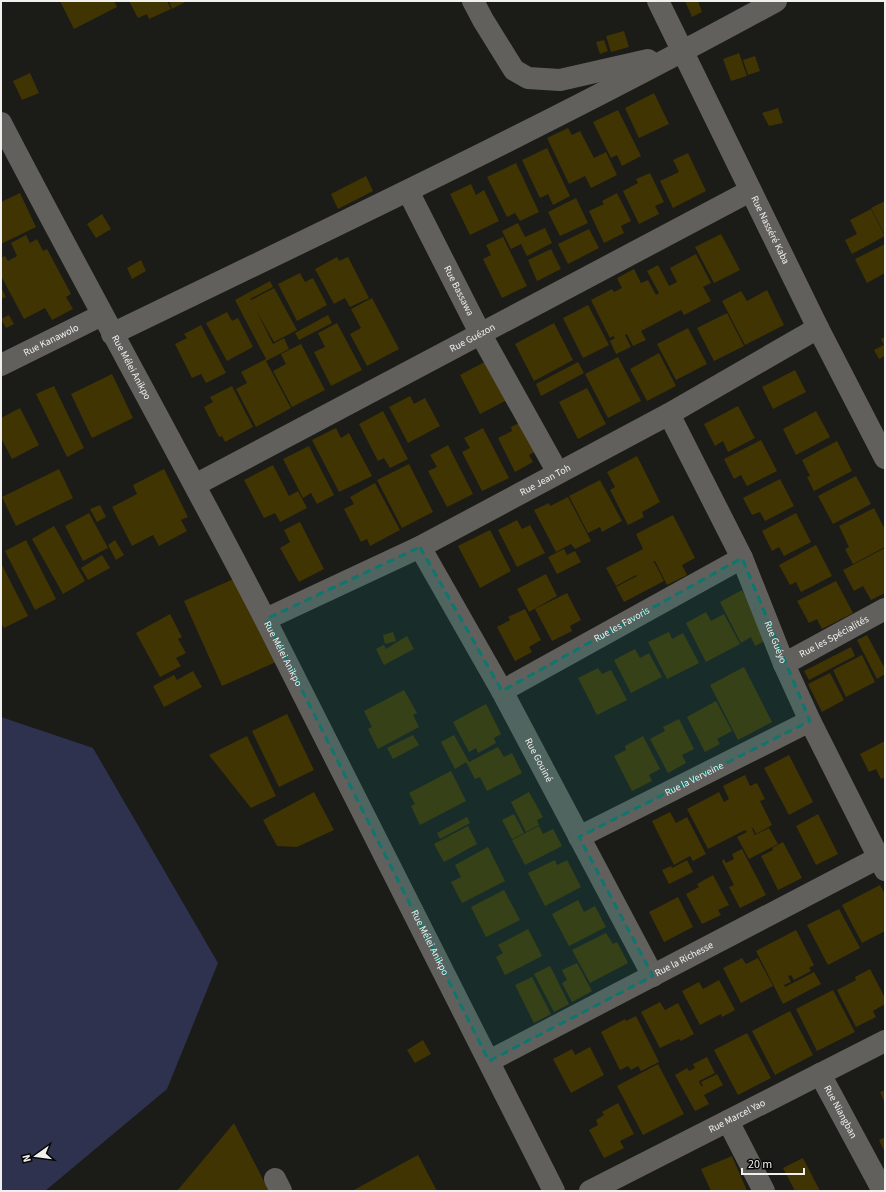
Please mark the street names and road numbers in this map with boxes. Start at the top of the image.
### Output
street label: Rue Nasséré Kaba [747,193,793,267]
street label: Rue Bassawa [440,263,477,318]
street label: Rue Guézon [447,320,498,356]
street label: Rue Kanawolo [21,321,81,360]
street label: Rue Mélei Anikpo [108,333,154,402]
street label: Rue Jean Toh [517,461,573,499]
street label: Rue les Favoris [591,604,652,646]
street label: Rue les Spécialités [797,612,871,661]
street label: Rue Mélei Anikpo [260,619,306,689]
street label: Rue Guéyo [761,619,790,666]
street label: Rue Gouiné [521,736,556,785]
street label: Rue la Verveine [663,758,726,800]
street label: Rue Mélei Anikpo [407,907,452,978]
street label: Rue la Richesse [652,938,716,980]
street label: Rue Niangban [820,1083,860,1141]
street label: Rue Marcel Yao [706,1096,768,1137]

